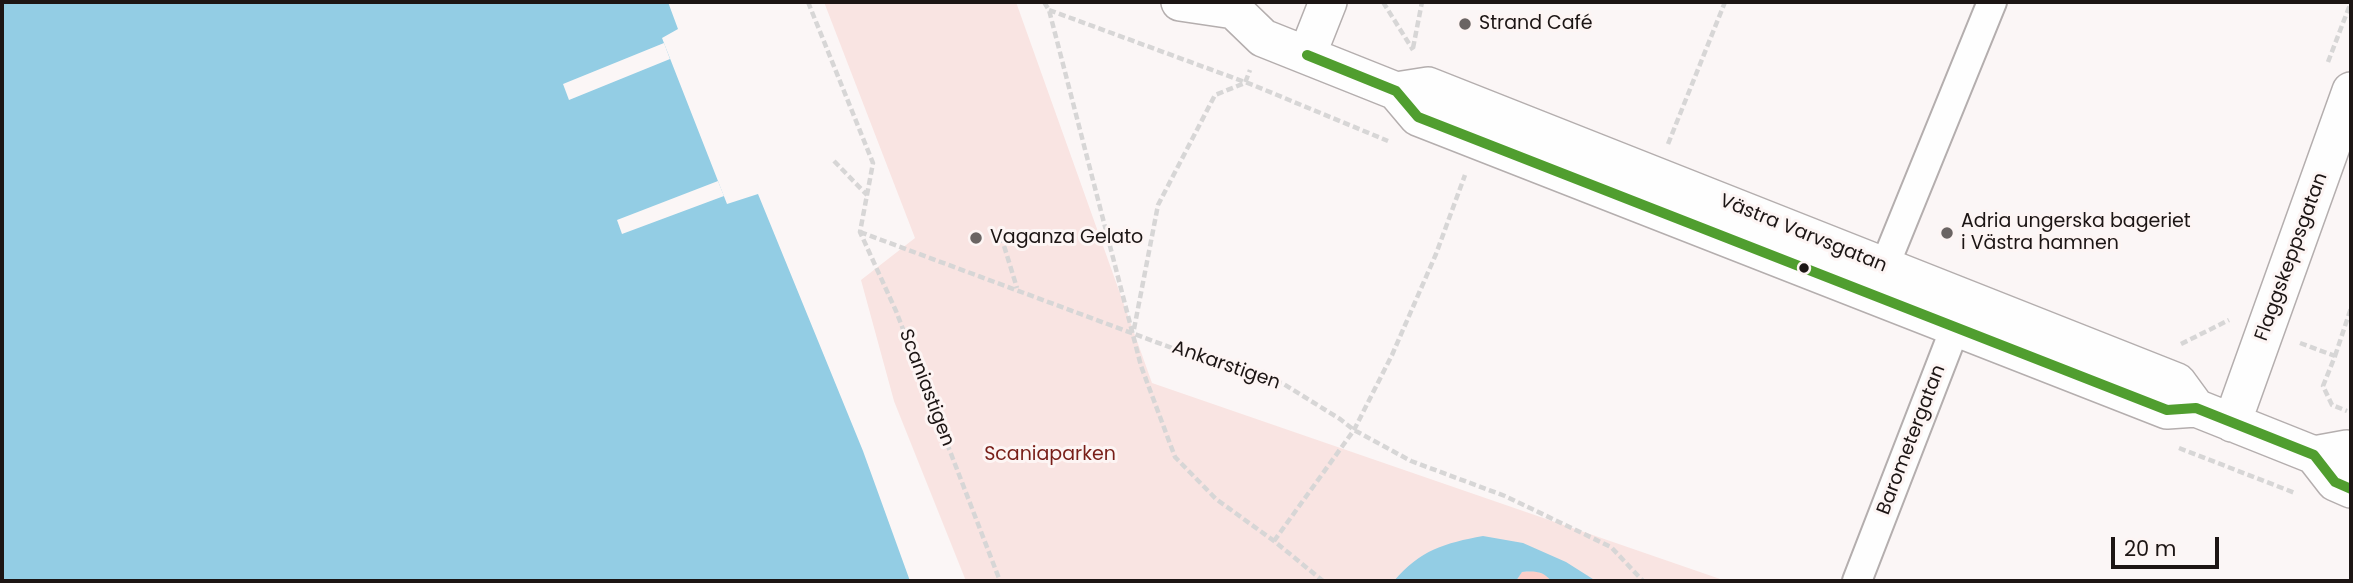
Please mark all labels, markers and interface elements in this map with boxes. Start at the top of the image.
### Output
place label: Strand Café [1479,13,1593,35]
marker: Strand Café [1457,16,1473,32]
street label: Flaggskeppsgatan [2251,170,2333,344]
street label: Västra Varvsgatan [1716,190,1890,278]
place label: Adria ungerska bageriet i Västra hamnen [1961,211,2191,255]
marker: Adria ungerska bageriet i Västra hamnen [1939,225,1955,241]
place label: Vaganza Gelato [990,227,1143,249]
marker: Vaganza Gelato [968,230,984,246]
unlabelled marker [1797,261,1811,275]
street label: Scaniastigen [893,326,959,450]
street label: Ankarstigen [1169,337,1283,395]
street label: Barometergatan [1873,362,1951,518]
park label: Scaniaparken [984,444,1116,466]
scale bar [2115,524,2224,568]
text: 20 m [2124,534,2177,563]

